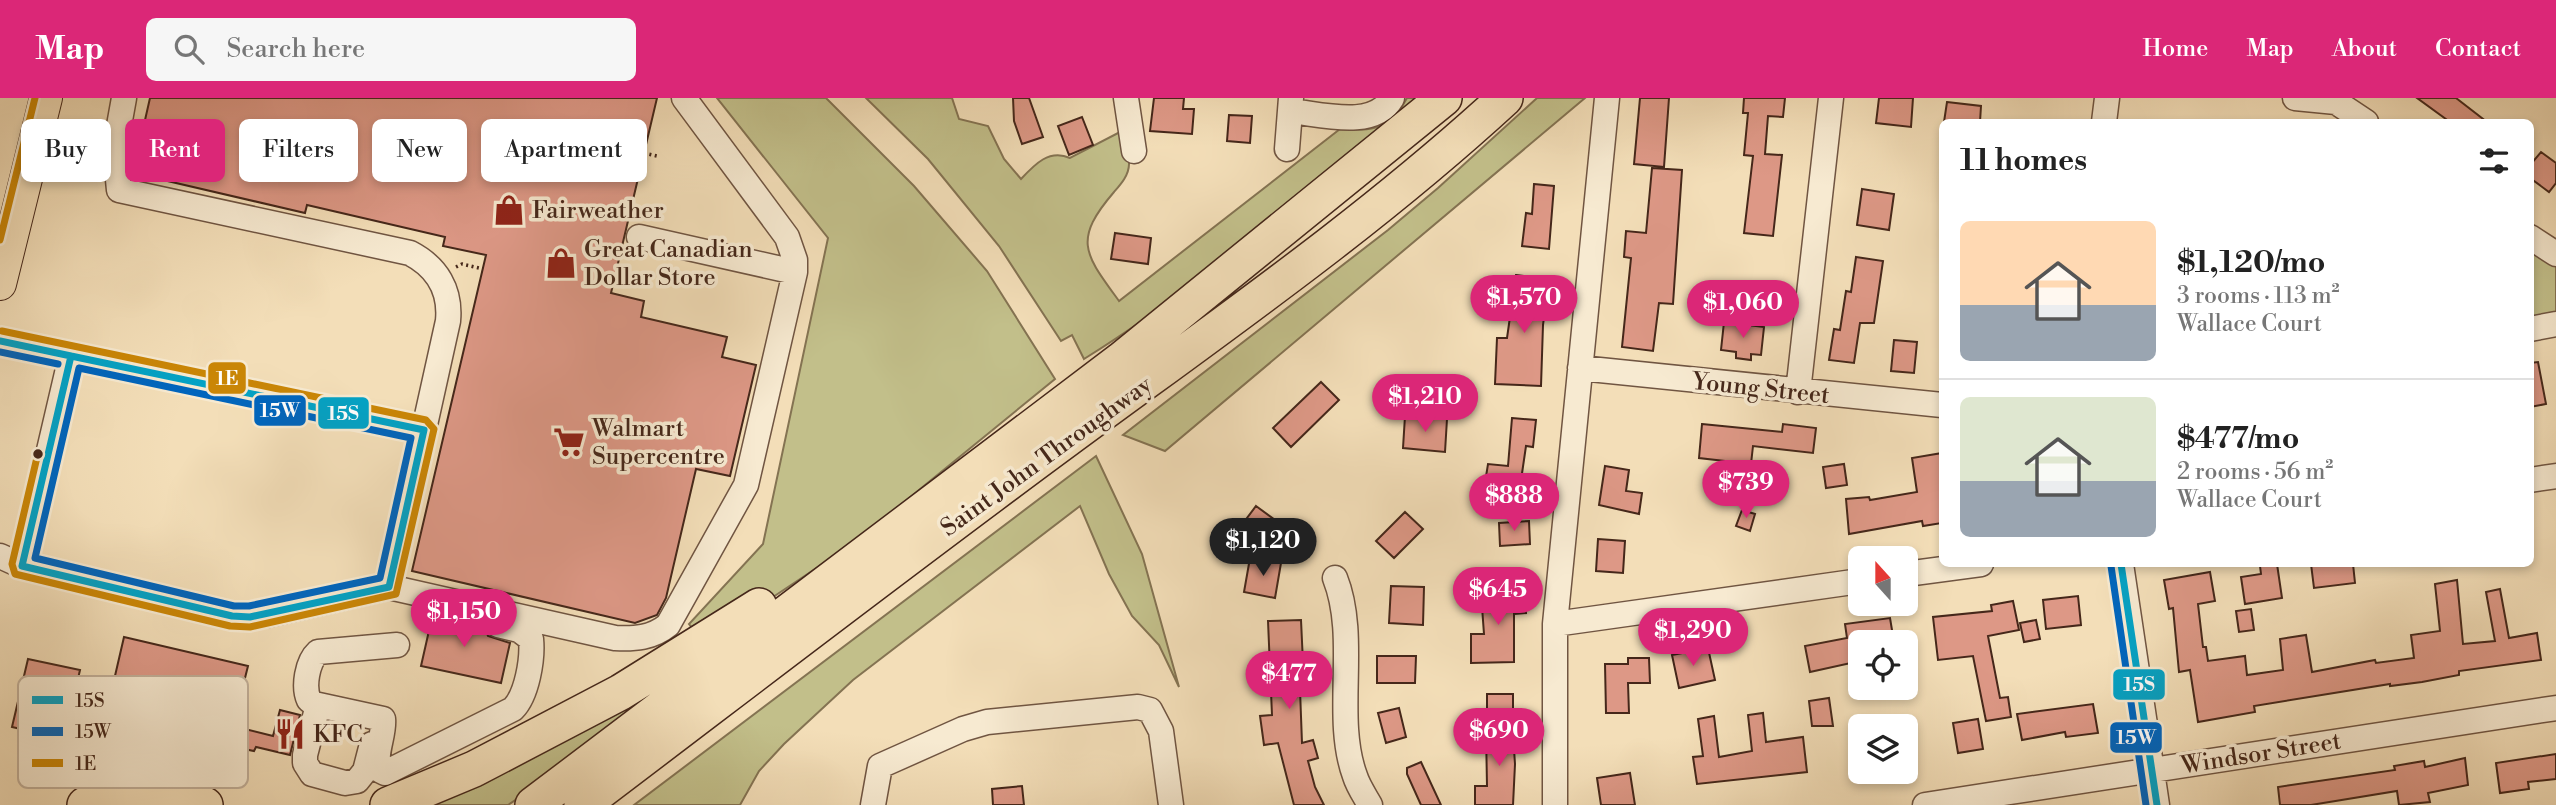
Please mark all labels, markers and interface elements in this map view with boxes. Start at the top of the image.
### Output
search box [146,18,636,81]
text: Map [35,29,104,70]
icon: search [170,30,208,68]
text: Search here [226,33,365,65]
text: Home [2143,34,2208,64]
text: Map [2246,34,2294,64]
text: About [2332,34,2397,64]
text: Contact [2435,34,2521,64]
chip: Buy [21,119,111,182]
chip: Rent [125,119,225,182]
chip: Filters [239,119,358,182]
chip: New [372,119,467,182]
chip: Apartment [481,119,647,182]
text: 11 homes [1960,142,2087,180]
icon: filters [2475,142,2513,180]
shop icon: Fairweather [492,193,526,227]
place label: Fairweather [532,196,664,226]
place label: Great Canadian Dollar Store [584,235,753,293]
text: $1,120/mo [2177,244,2325,282]
shop icon: Great Canadian Dollar Store [544,246,578,280]
icon: home [2016,249,2100,333]
pin: $1,570 [1467,275,1581,335]
pin: $1,060 [1686,280,1800,340]
text: 3 rooms · 113 m² [2177,282,2340,310]
text: $1,570 [1486,284,1562,312]
text: $1,060 [1703,289,1783,317]
text: Wallace Court [2177,310,2322,338]
line badge: 1E [207,361,247,395]
text: 1E [216,367,238,391]
street label: Young Street [1689,367,1832,411]
street label: Saint John Throughway [935,370,1158,544]
pin: $1,210 [1368,374,1482,434]
text: $1,210 [1388,383,1462,411]
line badge: 15W [253,394,307,427]
line badge: 15S [317,396,370,430]
text: 15W [260,399,301,423]
text: 15S [327,402,359,426]
place label: Walmart Supercentre [591,414,725,472]
text: $477/mo [2177,420,2299,458]
supermarket icon: Walmart Supercentre [552,425,586,459]
icon: home [2016,425,2100,509]
unlabelled marker [31,447,45,461]
text: 2 rooms · 56 m² [2177,458,2333,486]
pin: $739 [1705,460,1787,520]
text: $739 [1718,469,1774,497]
pin: $888 [1473,474,1555,533]
text: $888 [1485,482,1543,510]
text: Wallace Court [2177,486,2322,514]
pin: $1,120 [1206,518,1320,578]
text: $1,120 [1226,527,1300,555]
north arrow [1848,546,1918,616]
map controls [1848,546,1918,784]
pin: $645 [1457,568,1539,627]
text: $645 [1469,576,1527,604]
pin: $1,150 [407,589,521,649]
text: $1,150 [427,598,501,626]
pin: $1,290 [1636,608,1750,668]
text: $1,290 [1654,617,1732,645]
button: locate [1848,630,1918,700]
pin: $477 [1248,652,1330,711]
text: $477 [1262,660,1316,688]
line badge: 15S [2112,668,2166,701]
text: 15S [2123,673,2155,697]
legend [18,676,248,788]
text: 15S [75,689,105,713]
pin: $690 [1458,708,1540,768]
button: layers [1848,714,1918,784]
restaurant icon: KFC [273,717,307,751]
text: $690 [1469,717,1529,745]
text: 15W [75,720,112,744]
place label: KFC [313,720,363,750]
line badge: 15W [2109,721,2163,754]
text: 15W [2116,726,2157,750]
street label: Windsor Street [2178,726,2344,782]
text: 1E [75,752,96,776]

